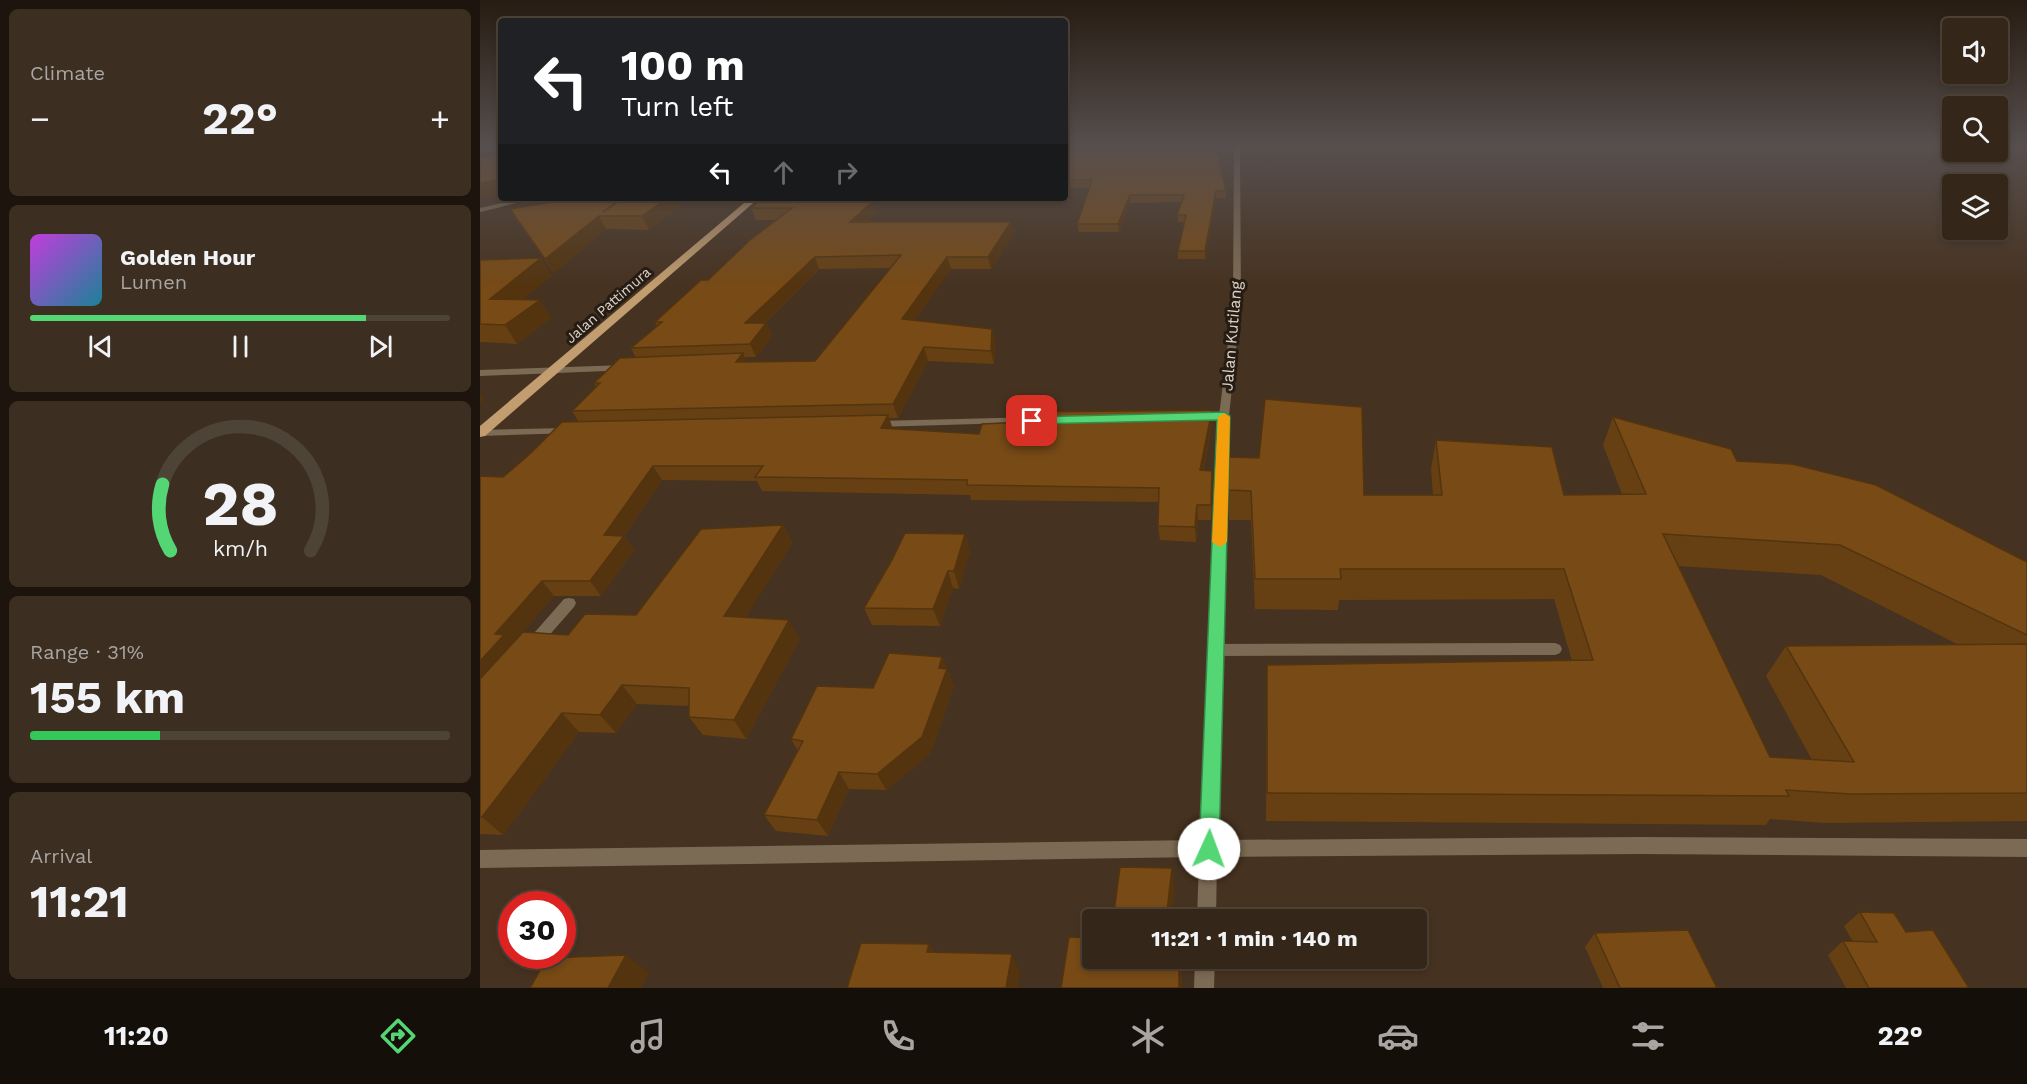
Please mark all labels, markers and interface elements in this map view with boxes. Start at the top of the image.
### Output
map controls [1942,18,2008,240]
button: sound [1942,18,2008,84]
text: 100 m [621,41,745,90]
icon: left [522,42,600,120]
text: Climate [30,61,105,85]
text: Turn left [621,91,733,123]
text: 22° [202,92,278,145]
button: search [1942,96,2008,162]
text: − [30,99,50,138]
text: + [430,99,450,138]
icon: left [704,156,737,189]
icon: ahead [767,156,800,189]
icon: right [830,156,863,189]
button: layers [1942,174,2008,240]
text: Golden Hour [120,245,255,270]
street label: Jalan Pattimura [562,264,654,346]
text: Lumen [120,270,187,294]
street label: Jalan Kutilang [1217,280,1246,392]
icon: previous [84,330,117,363]
icon: pause [224,330,257,363]
icon: next [364,330,397,363]
pin [1006,395,1057,446]
icon: arrive [1015,404,1048,437]
text: 28 [202,467,278,540]
text: km/h [212,536,268,561]
text: Range · 31% [30,640,144,664]
text: 155 km [30,671,185,724]
position arrow [1177,817,1241,881]
text: Arrival [30,844,92,868]
text: 11:21 [30,875,129,928]
speed limit sign: 30 [498,891,576,969]
text: 11:21 · 1 min · 140 m [1151,926,1358,951]
icon: directions [377,1015,419,1057]
icon: music [627,1015,669,1057]
icon: phone [877,1015,919,1057]
icon: climate [1127,1015,1169,1057]
icon: car [1377,1015,1419,1057]
icon: filters [1627,1015,1669,1057]
text: 11:20 [104,1020,169,1052]
text: 22° [1877,1020,1923,1052]

